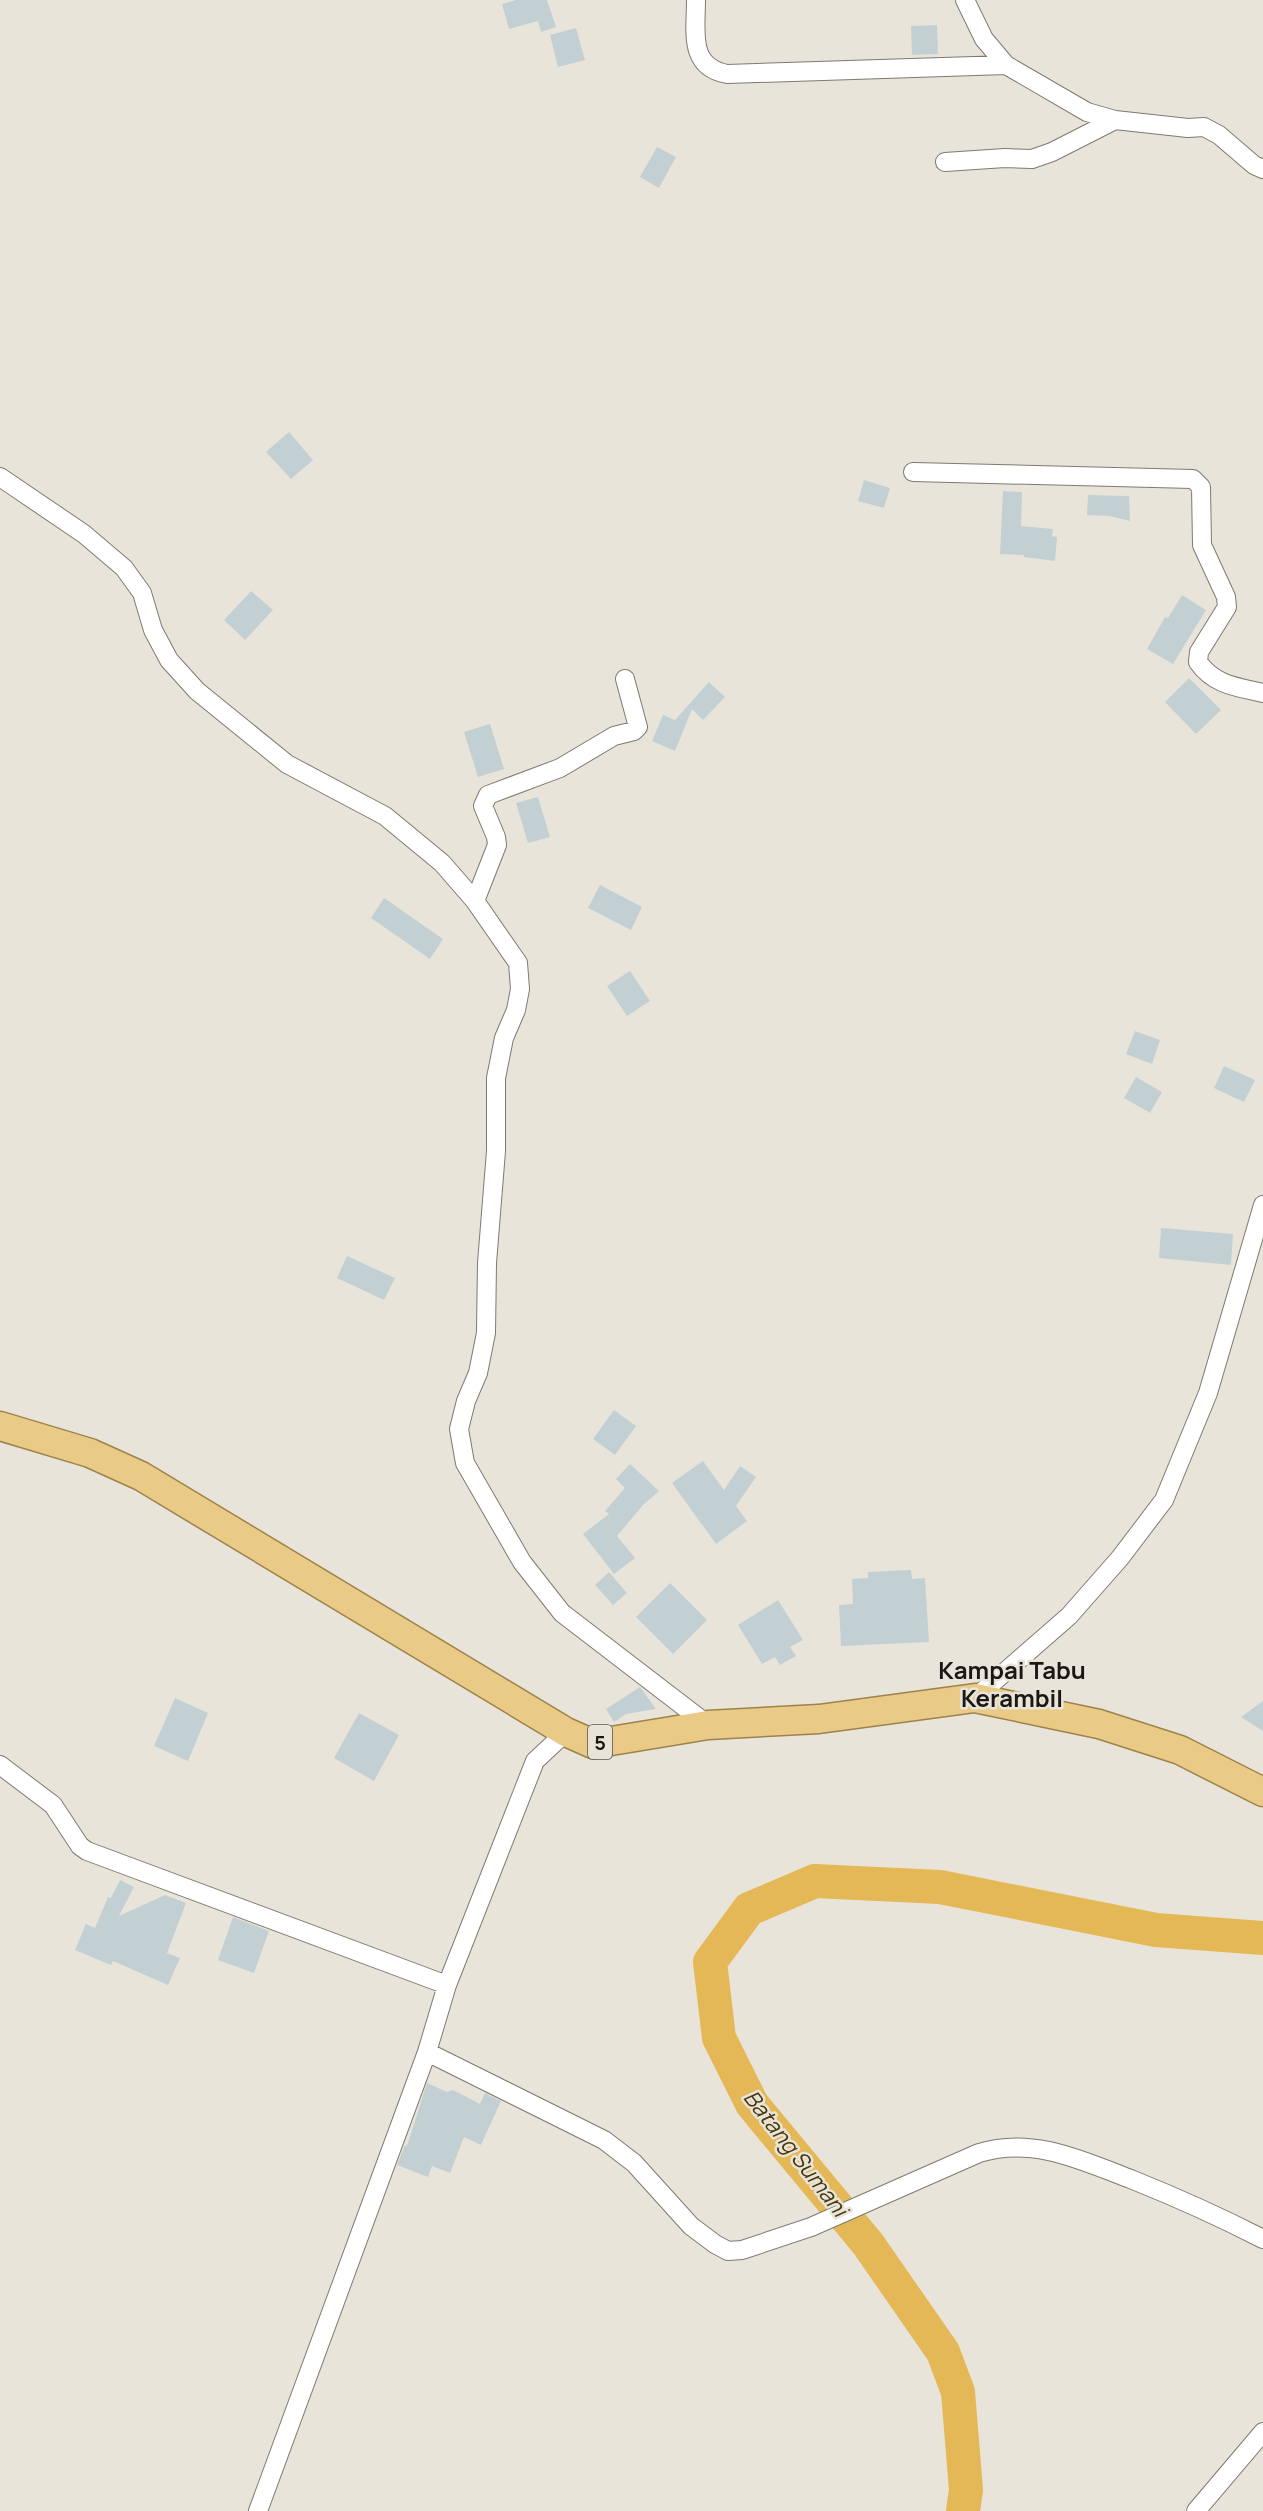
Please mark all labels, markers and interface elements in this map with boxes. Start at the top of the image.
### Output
district label: Kampai Tabu Kerambil [938,1653,1086,1714]
road number: 5 [588,1725,612,1759]
water label: Batang Sumani [737,2084,857,2225]

